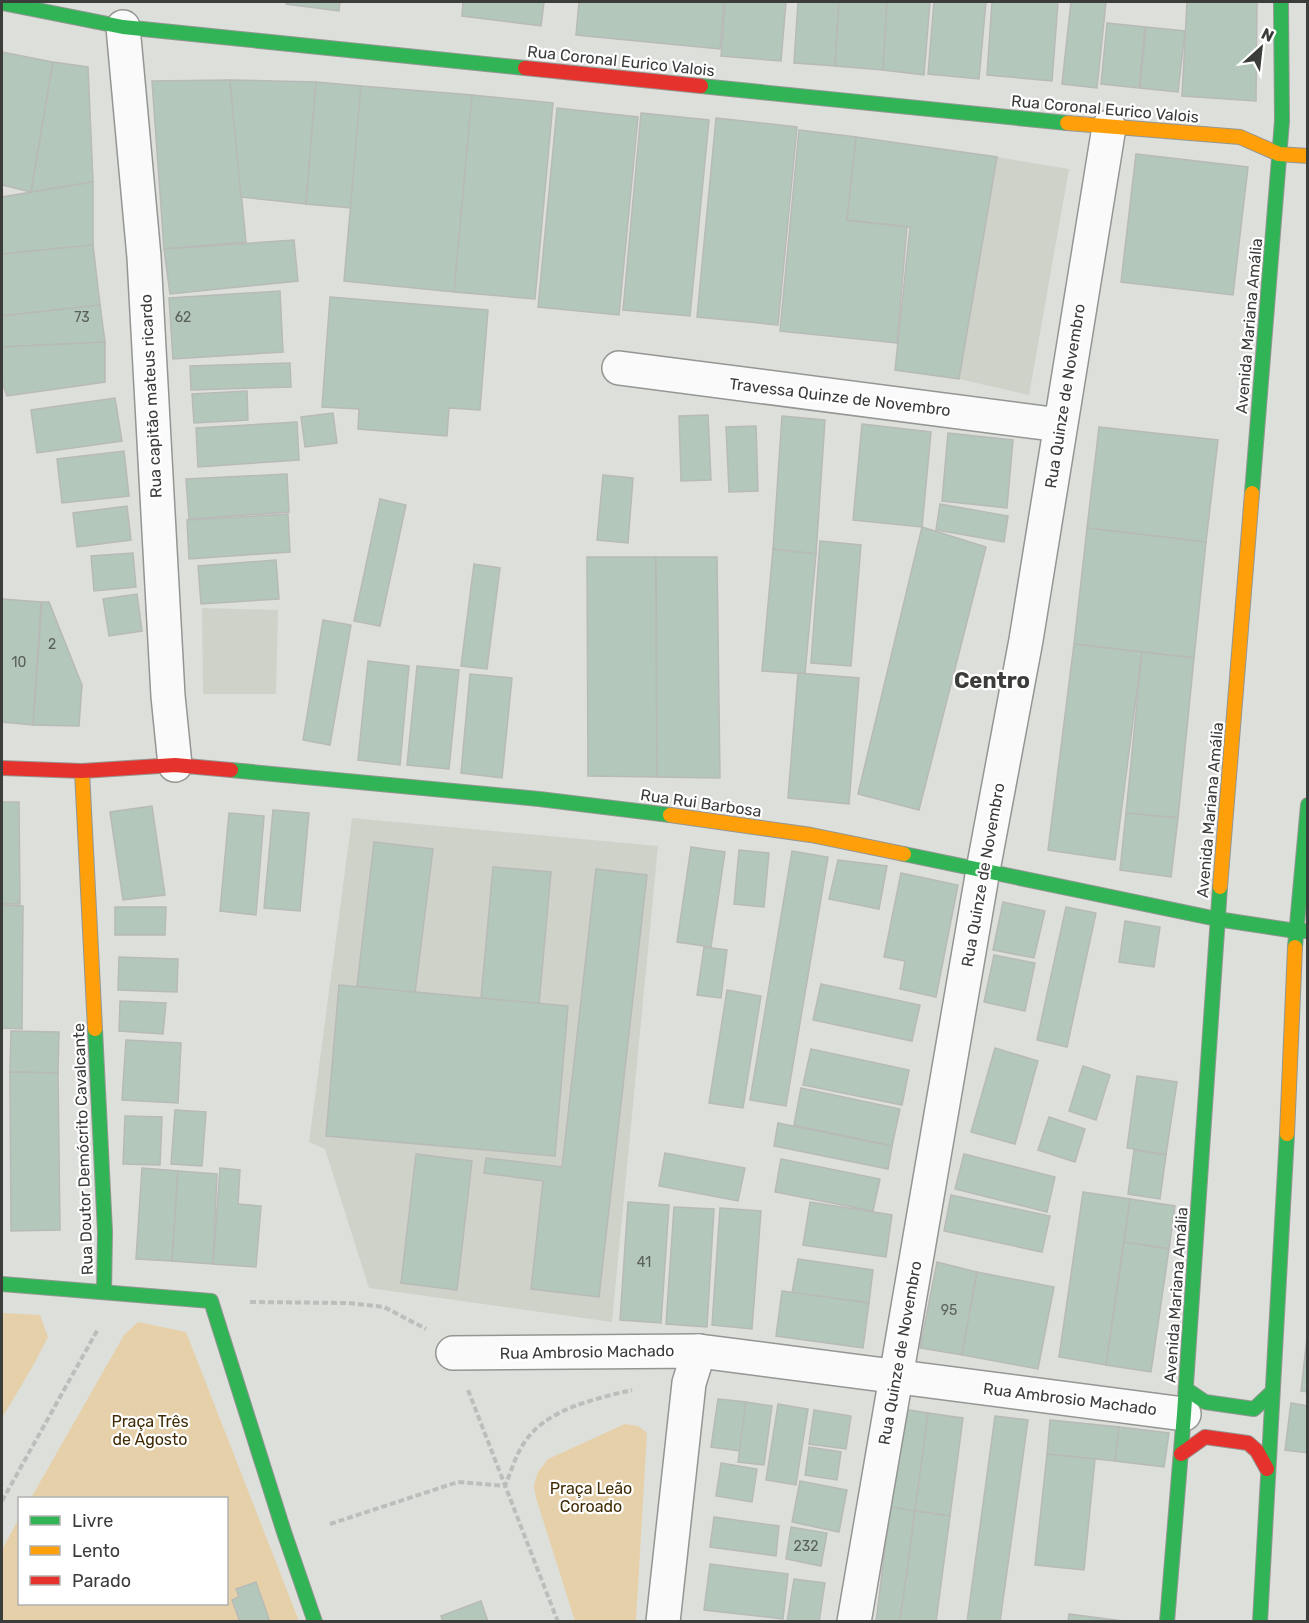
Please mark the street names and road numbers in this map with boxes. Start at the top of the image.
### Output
street label: Rua Coronal Eurico Valois [526,42,716,80]
street label: Rua Coronal Eurico Valois [1010,91,1200,127]
street label: Avenida Mariana Amália [1232,237,1266,415]
street label: Rua capitão mateus ricardo [136,294,166,498]
street label: Rua Quinze de Novembro [1041,302,1089,490]
street label: Travessa Quinze de Novembro [728,374,952,420]
street label: Avenida Mariana Amália [1193,721,1227,899]
street label: Rua Quinze de Novembro [957,781,1009,969]
street label: Rua Rui Barbosa [639,785,763,821]
street label: Rua Doutor Demócrito Cavalcante [69,1023,97,1275]
street label: Avenida Mariana Amália [1160,1206,1192,1384]
street label: Rua Quinze de Novembro [874,1259,926,1447]
street label: Rua Ambrosio Machado [499,1341,675,1363]
street label: Rua Ambrosio Machado [982,1379,1158,1419]

